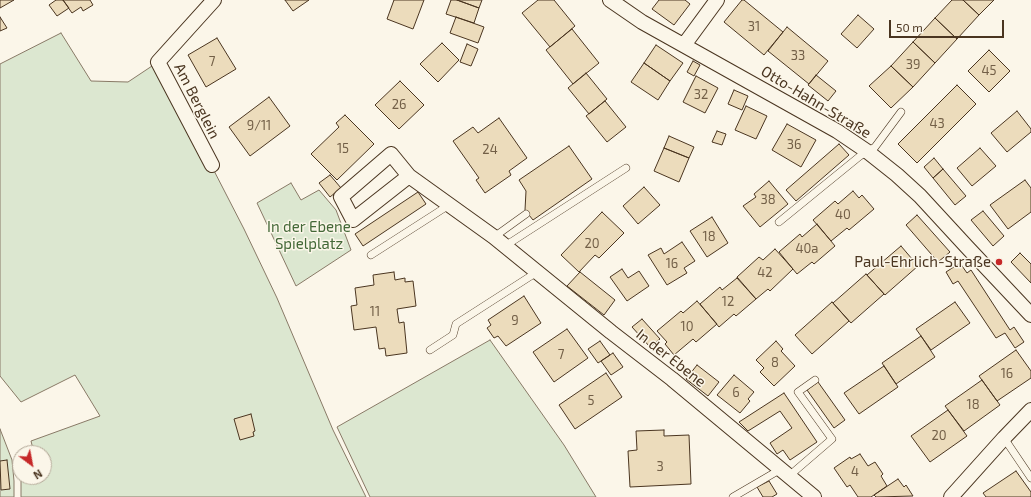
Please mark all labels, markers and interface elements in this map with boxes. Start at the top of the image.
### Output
scale bar [891,12,1006,38]
house number: 31 [748,19,760,35]
text: 50 m [896,20,923,34]
house number: 33 [791,48,805,64]
house number: 7 [209,54,215,70]
house number: 39 [906,57,920,73]
street label: Am Berglein [170,60,224,142]
street label: Otto-Hahn-Straße [758,62,874,142]
house number: 45 [982,63,996,79]
house number: 32 [694,87,708,103]
house number: 26 [392,97,406,113]
house number: 43 [929,116,945,132]
house number: 9/11 [247,118,271,134]
house number: 36 [787,137,801,153]
house number: 15 [337,141,349,157]
house number: 24 [482,142,498,158]
house number: 38 [760,192,776,208]
house number: 40 [835,207,851,223]
park label: In der Ebene Spielplatz [267,218,351,253]
house number: 18 [702,229,716,245]
house number: 20 [584,236,600,252]
house number: 40a [796,241,818,257]
place label: Paul-Ehrlich-Straße [854,253,991,271]
house number: 16 [666,256,678,272]
marker: Paul-Ehrlich-Straße [994,257,1004,267]
house number: 42 [757,265,773,281]
house number: 12 [722,294,734,310]
house number: 11 [370,304,380,320]
house number: 9 [511,313,519,329]
house number: 10 [680,319,694,335]
street label: In der Ebene [632,325,710,391]
house number: 7 [558,347,564,363]
house number: 8 [771,355,779,371]
house number: 16 [1001,366,1013,382]
house number: 6 [732,385,740,401]
house number: 5 [588,393,594,409]
house number: 18 [966,397,980,413]
house number: 20 [931,428,947,444]
north arrow [12,445,52,485]
house number: 3 [656,459,664,475]
house number: 4 [851,464,859,480]
text: N [31,467,45,482]

